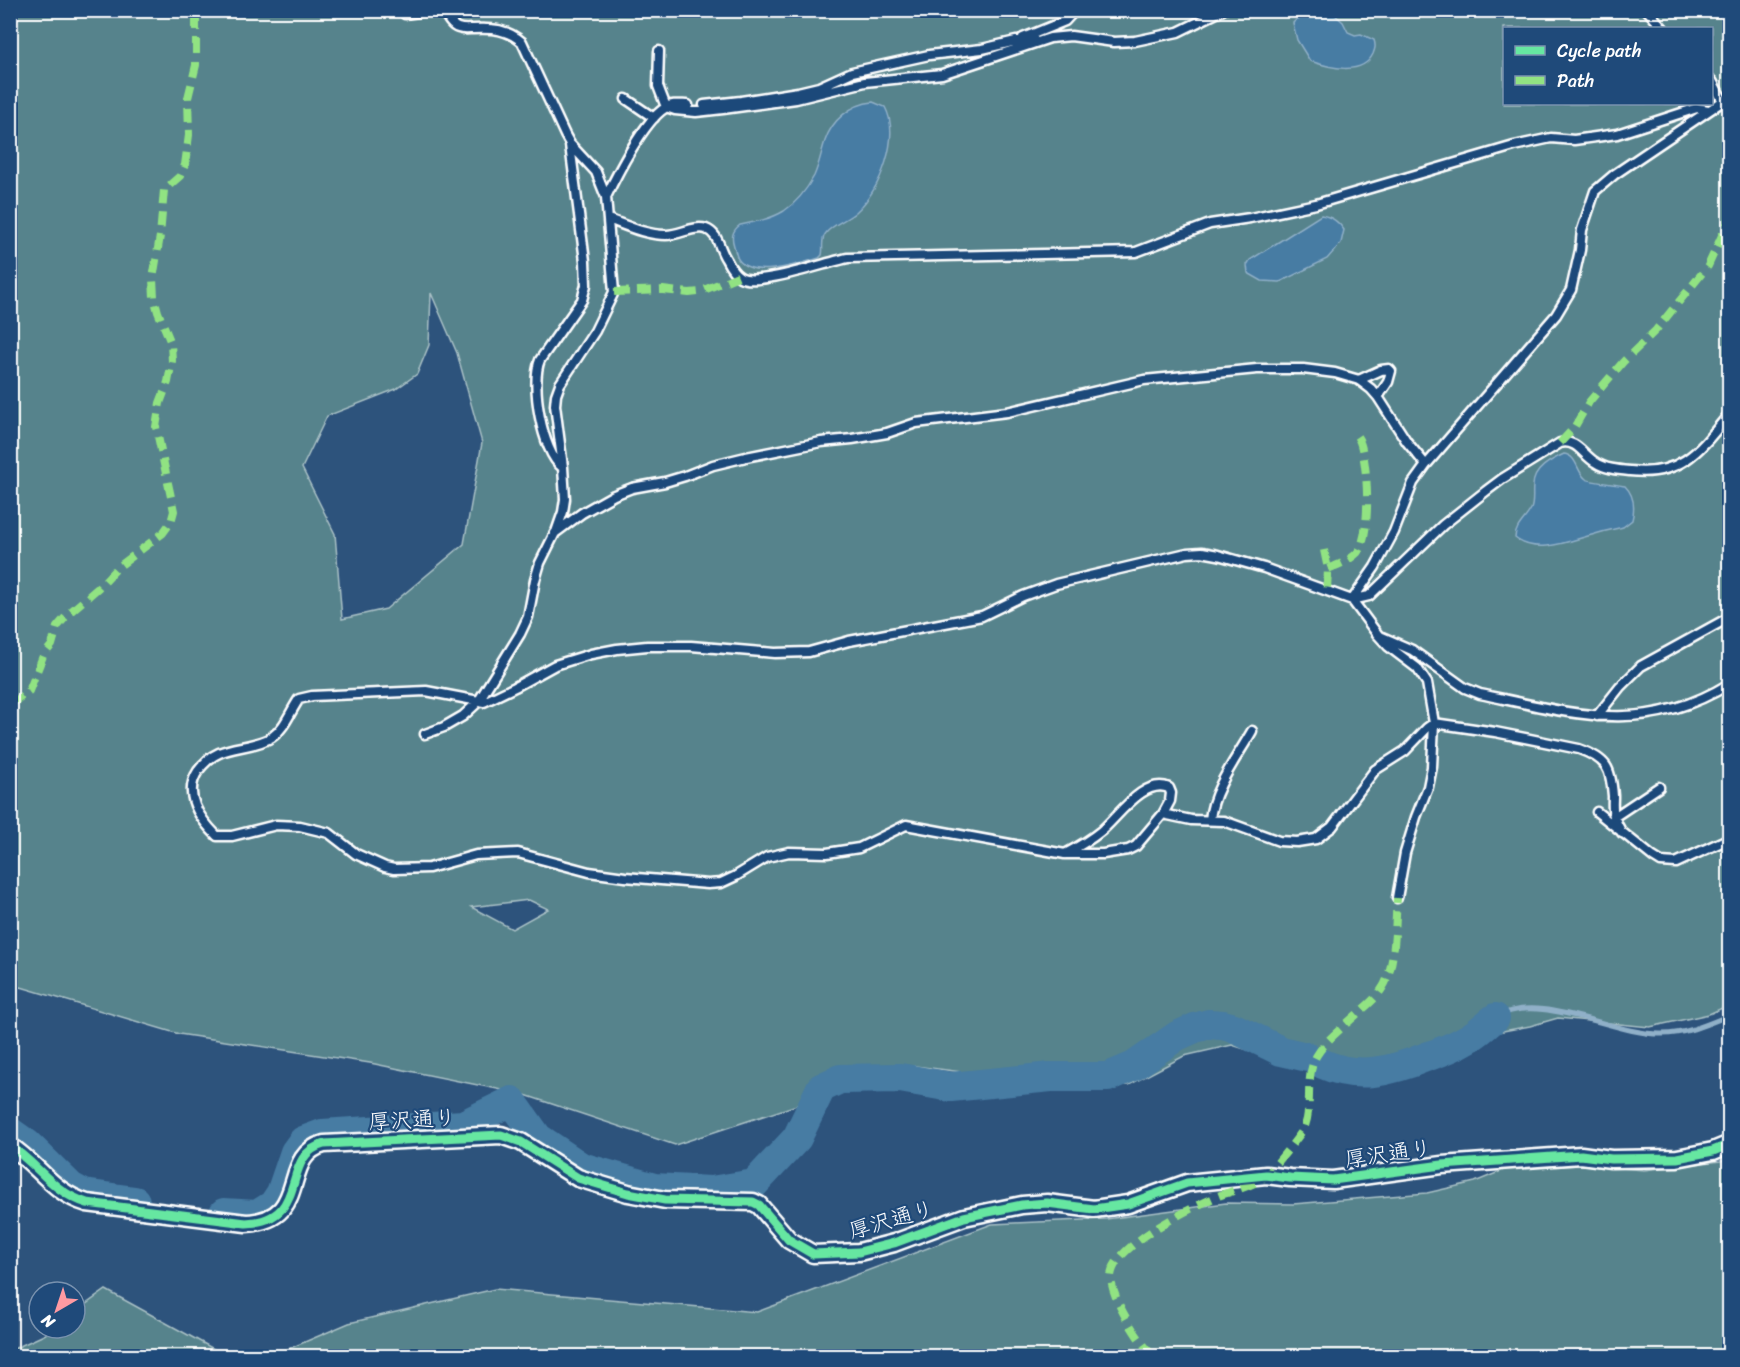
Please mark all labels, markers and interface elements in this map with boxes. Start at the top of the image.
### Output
legend [1503,27,1713,105]
text: Cycle path [1557,35,1641,67]
text: Path [1557,65,1594,97]
street label: 厚沢通り [367,1098,457,1141]
street label: 厚沢通り [1342,1128,1434,1179]
street label: 厚沢通り [843,1189,939,1250]
north arrow [27,1280,87,1340]
text: N [34,1306,62,1337]

